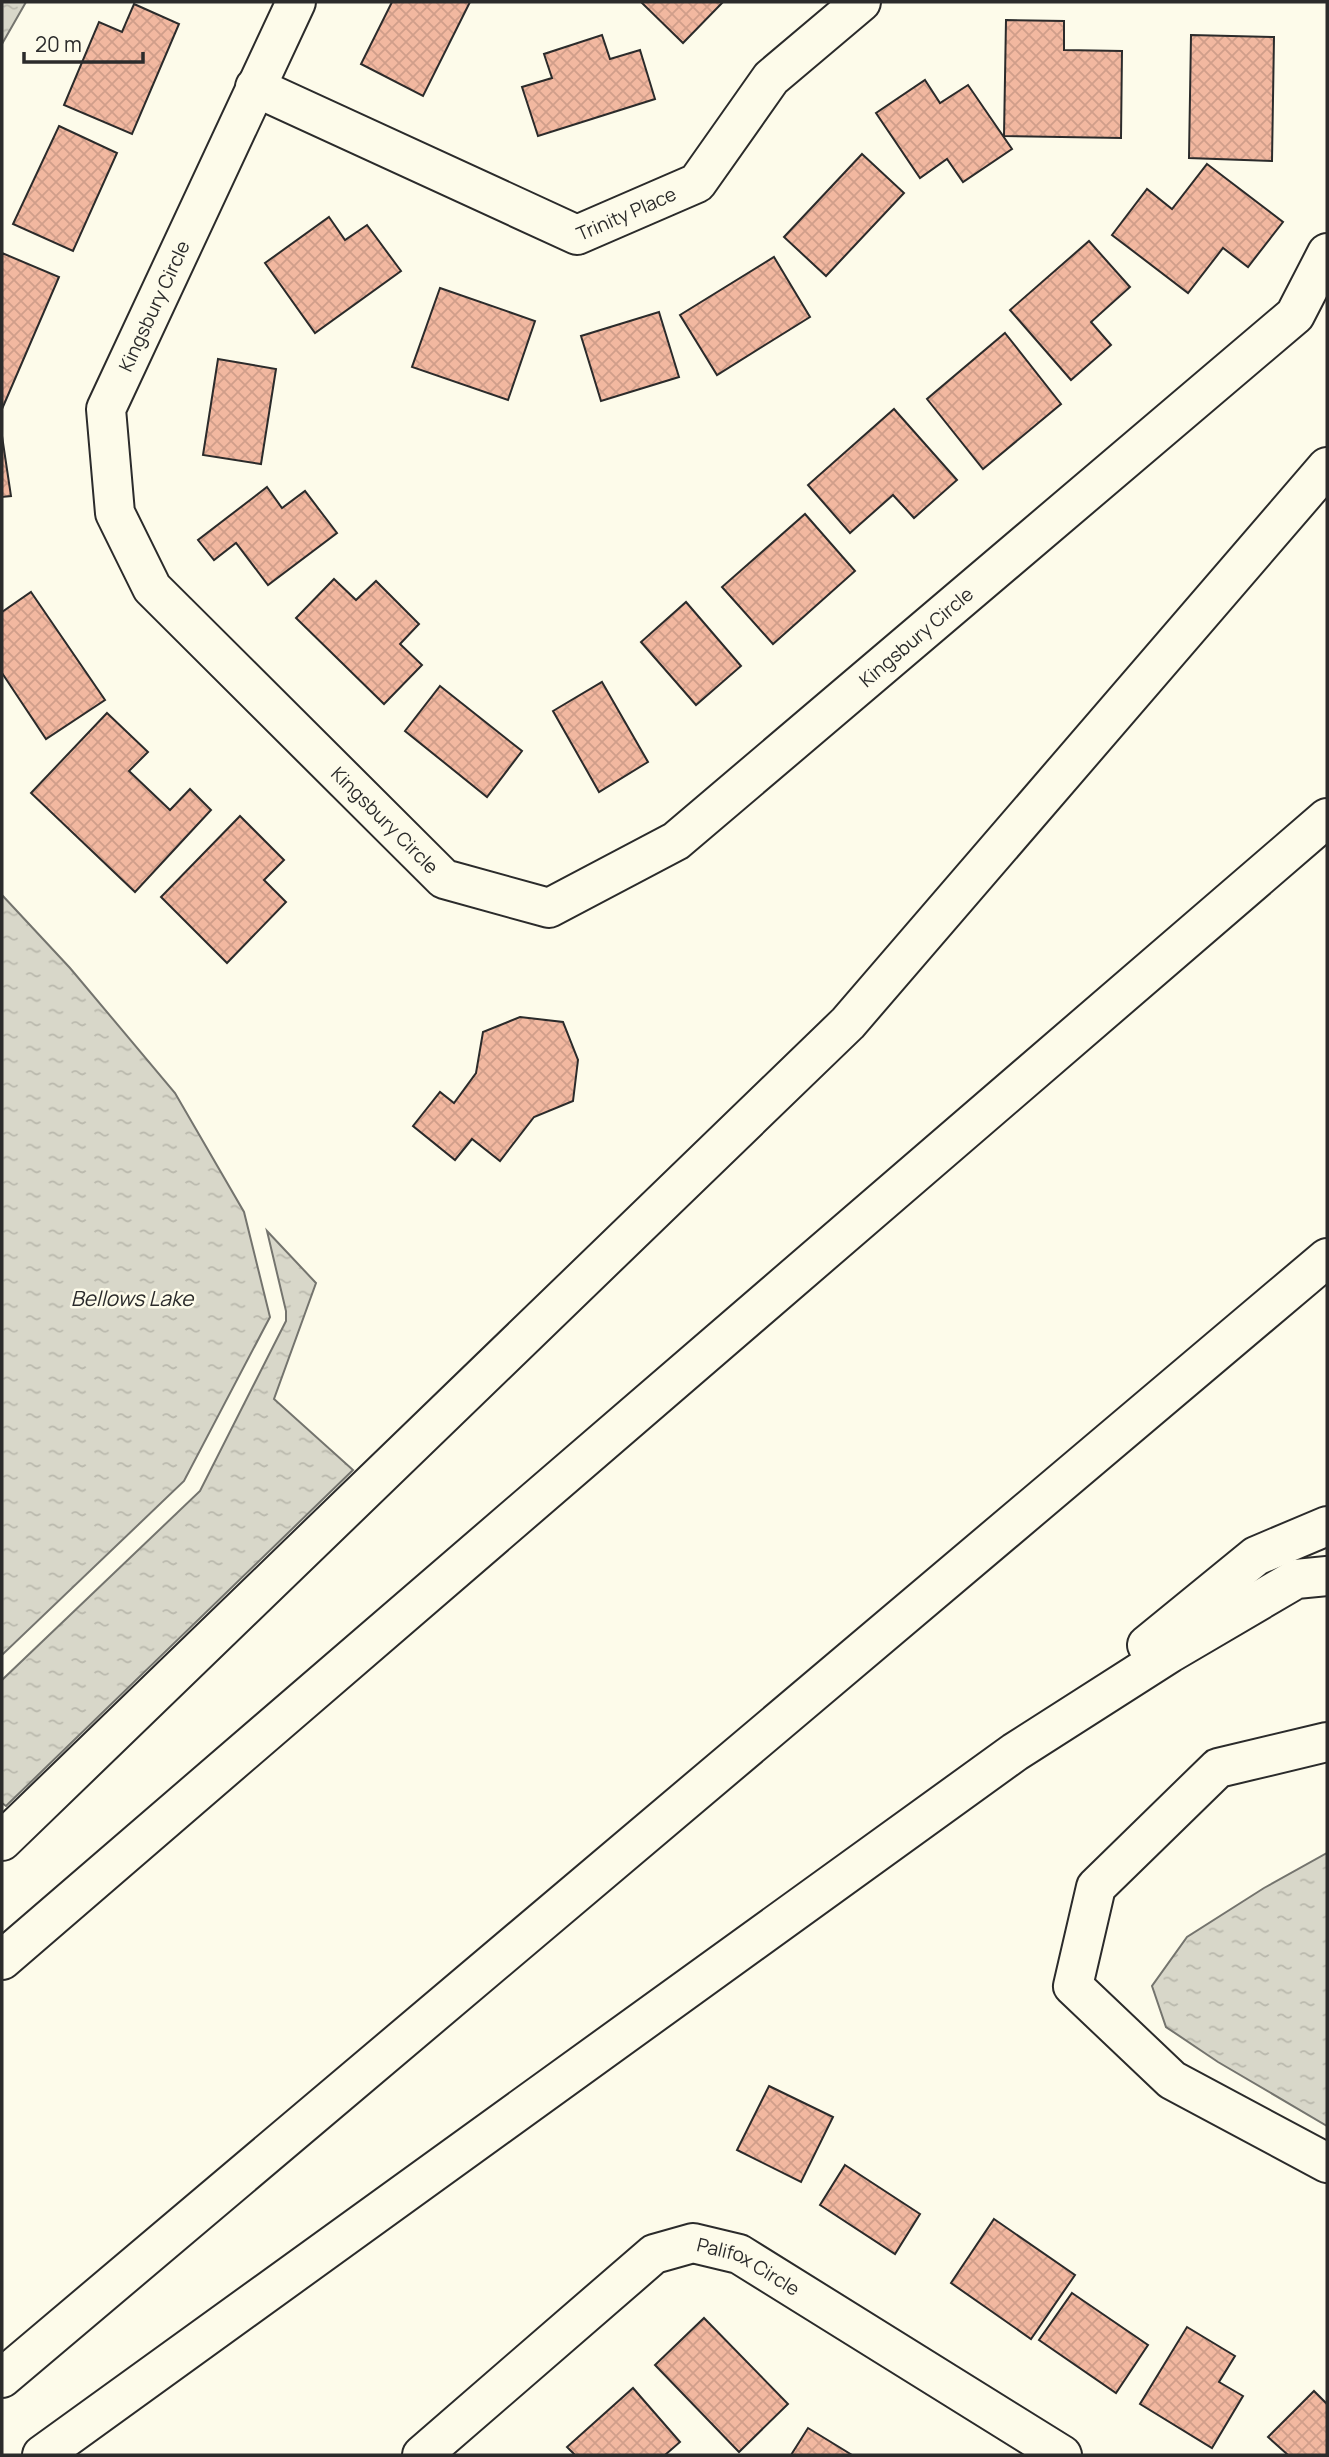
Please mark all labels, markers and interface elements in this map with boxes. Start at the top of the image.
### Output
scale bar [24,21,144,65]
text: 20 m [35,30,82,58]
street label: Trinity Place [572,181,680,247]
street label: Kingsbury Circle [112,236,196,376]
street label: Kingsbury Circle [854,581,979,693]
street label: Kingsbury Circle [325,761,444,879]
water label: Bellows Lake [71,1284,195,1312]
street label: Palifox Circle [694,2231,805,2302]

